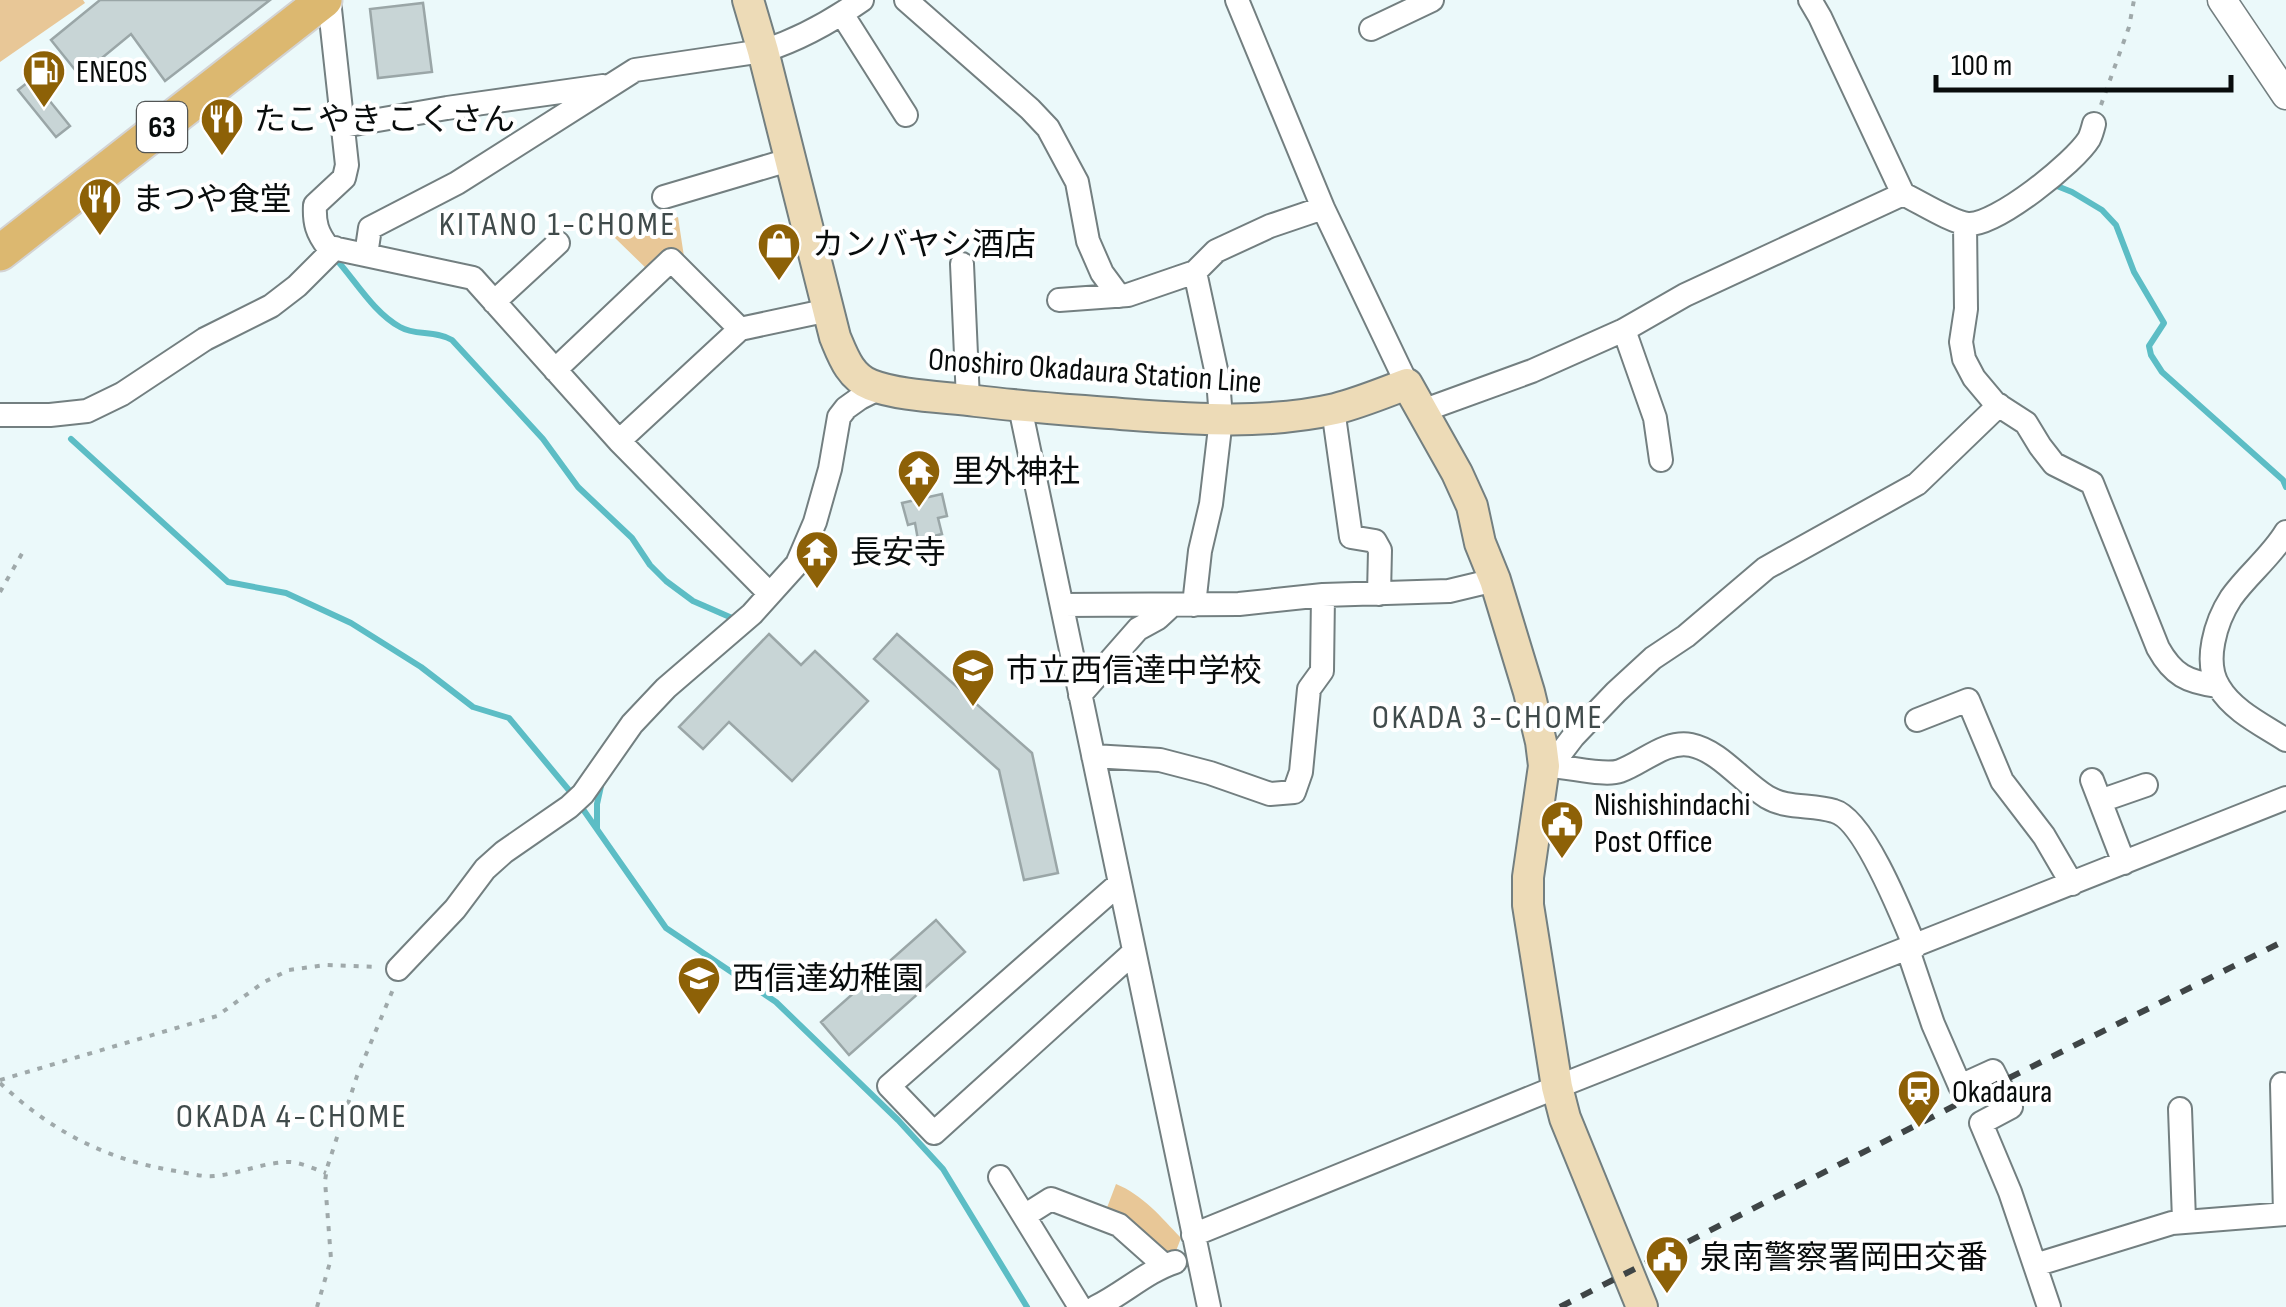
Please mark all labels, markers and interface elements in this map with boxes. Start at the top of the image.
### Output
scale bar [1936,30,2231,92]
fuel station icon: ENEOS [21,48,67,109]
text: 100 m [1951,48,2012,84]
place label: ENEOS [76,53,148,92]
restaurant icon: たこやき こくさん [199,96,245,157]
place label: たこやき こくさん [254,101,515,140]
road number: 63 [137,102,187,152]
restaurant icon: まつや食堂 [77,176,123,237]
place label: まつや食堂 [132,181,292,220]
district label: KITANO 1-CHOME [439,203,677,246]
shop icon: カンバヤシ酒店 [756,221,802,282]
place label: カンバヤシ酒店 [812,226,1036,265]
street label: Onoshiro Okadaura Station Line [927,340,1263,403]
temple icon: 里外神社 [896,448,942,509]
place label: 里外神社 [952,453,1080,492]
temple icon: 長安寺 [794,529,840,590]
place label: 長安寺 [850,534,946,573]
school or university icon: 市立西信達中学校 [950,647,996,708]
place label: 市立西信達中学校 [1006,652,1262,691]
district label: OKADA 3-CHOME [1372,696,1604,739]
place label: Nishishindachi Post Office [1594,786,1750,862]
public building icon: Nishishindachi Post Office [1539,799,1585,860]
school or university icon: 西信達幼稚園 [676,955,722,1016]
place label: 西信達幼稚園 [732,960,924,999]
station icon: Okadaura [1896,1068,1942,1129]
place label: Okadaura [1952,1073,2052,1112]
district label: OKADA 4-CHOME [176,1095,408,1138]
public building icon: 泉南警察署岡田交番 [1644,1234,1690,1295]
place label: 泉南警察署岡田交番 [1700,1239,1988,1278]

